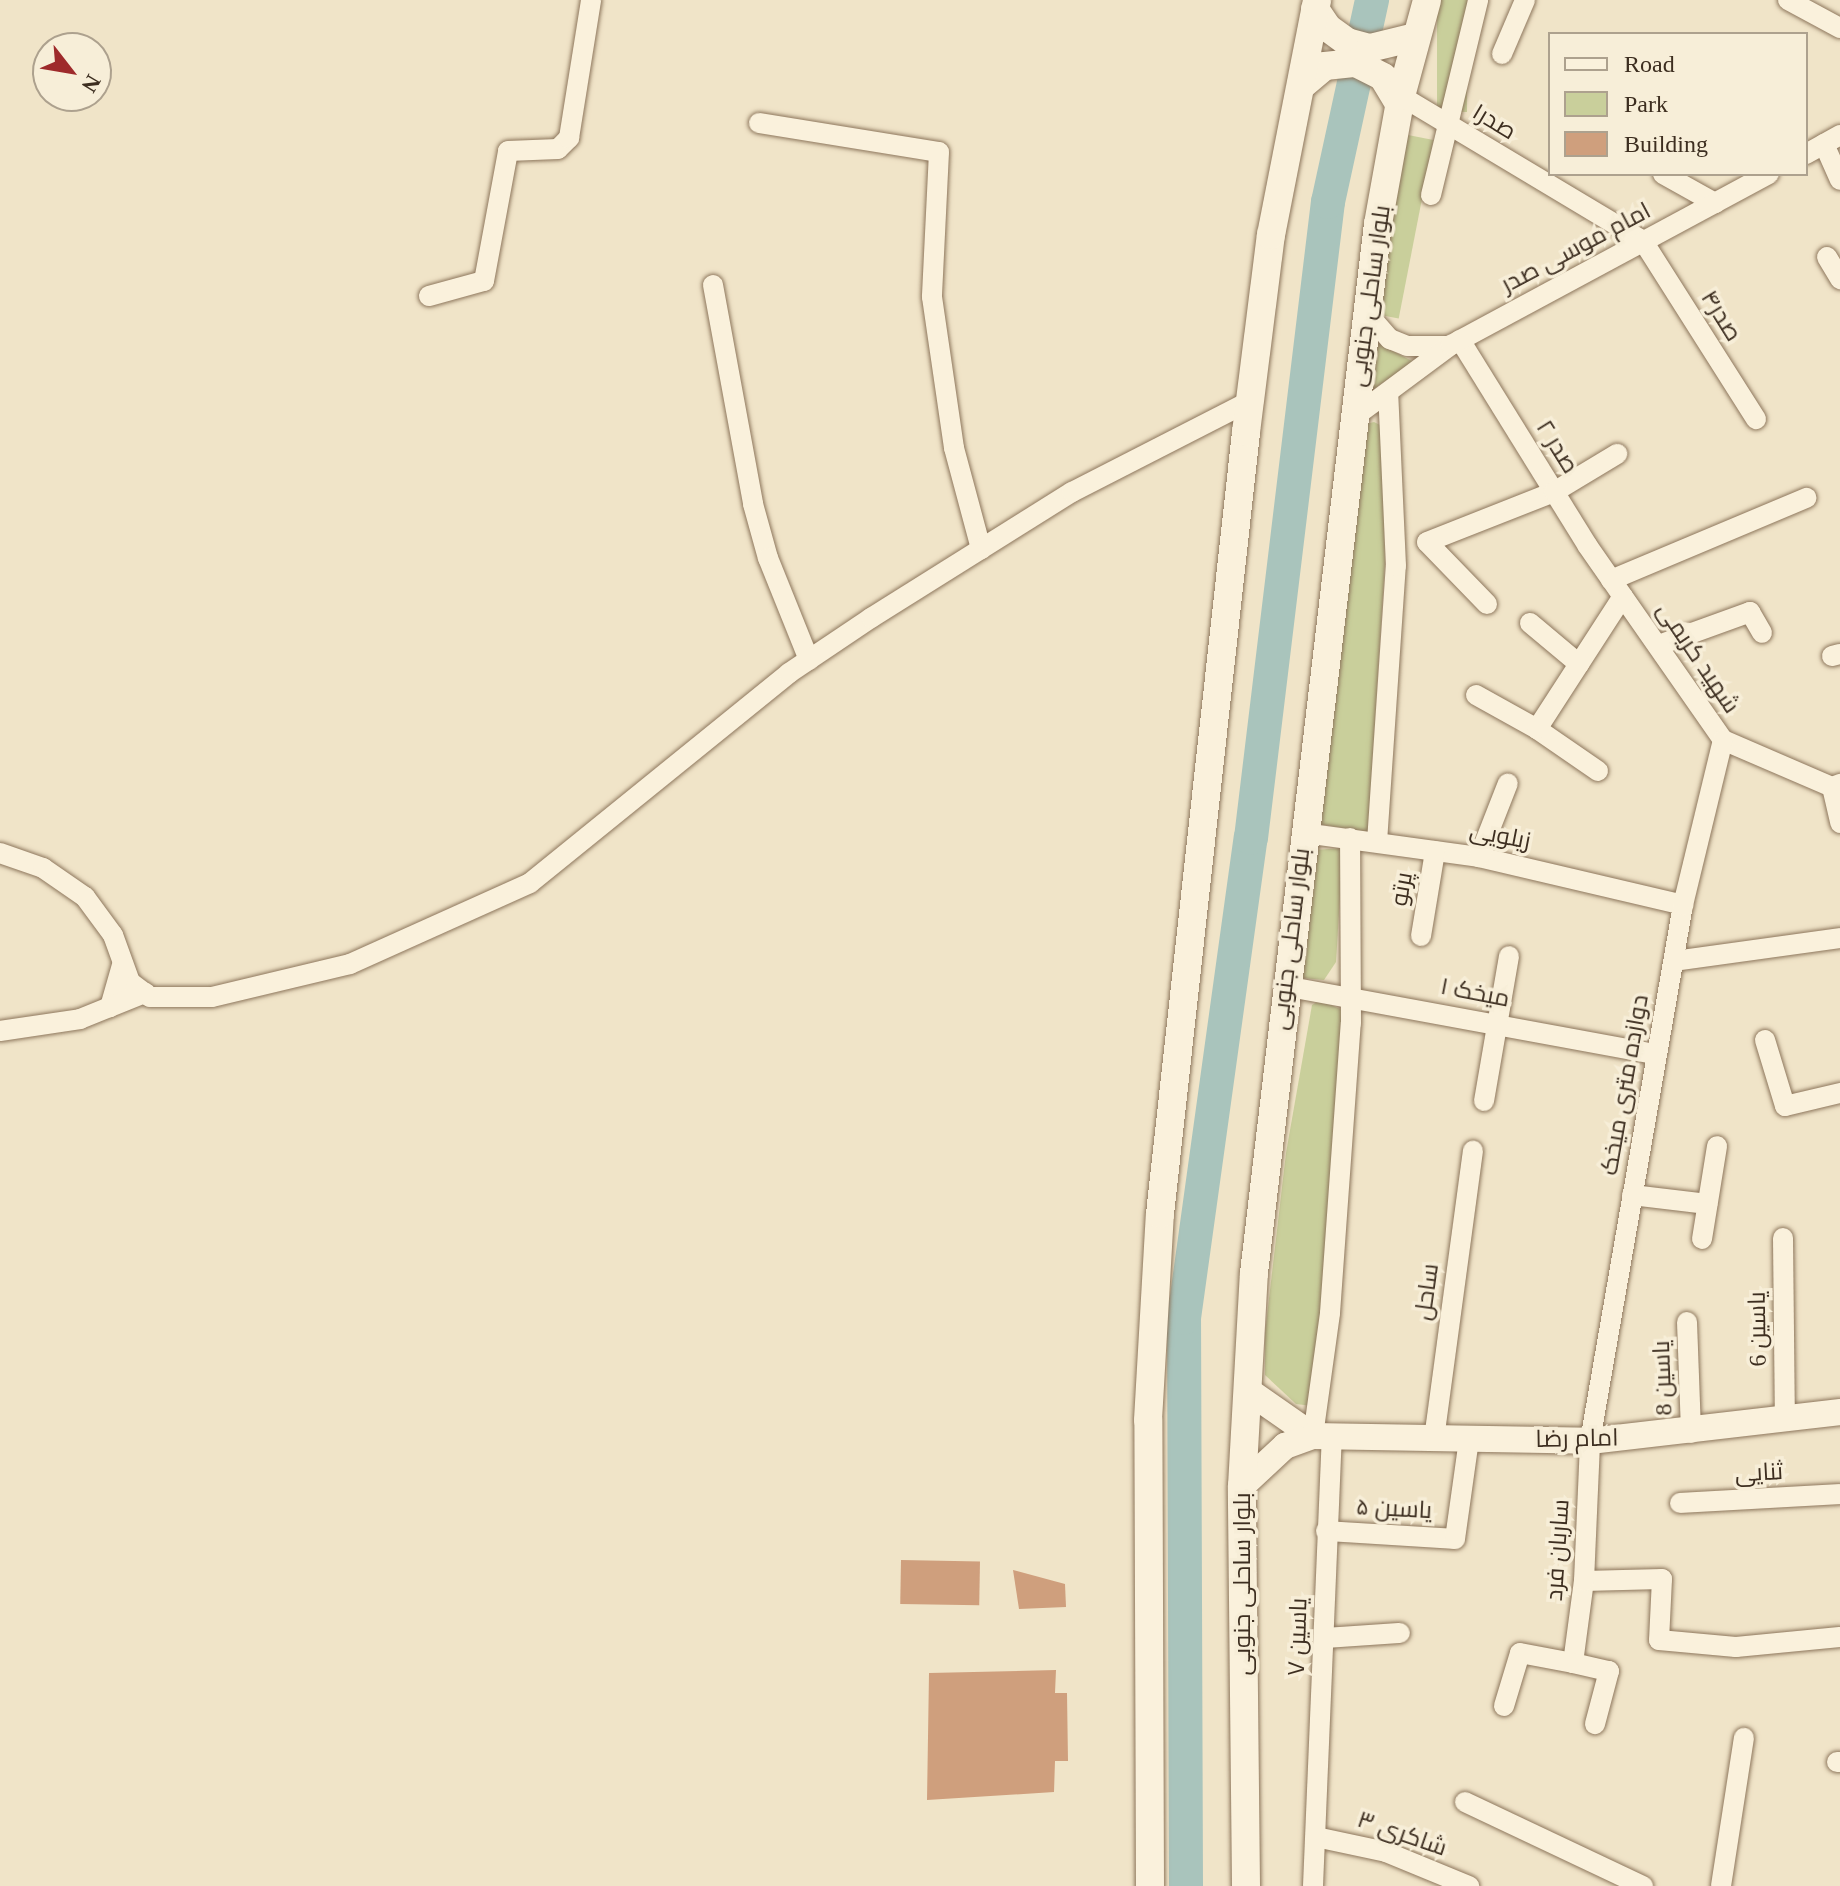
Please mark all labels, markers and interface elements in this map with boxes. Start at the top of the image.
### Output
north arrow [32,32,112,112]
legend [1548,32,1808,176]
text: Road [1624,51,1675,77]
text: N [76,70,106,97]
text: Park [1624,91,1668,117]
street label: صدر۱ [1467,98,1521,146]
text: Building [1624,131,1708,157]
street label: امام موسی صدر [1496,197,1656,299]
street label: بلوار ساحلی جنوبی [1343,203,1397,389]
street label: صدر۴ [1694,285,1748,347]
street label: صدر ۲ [1530,415,1584,479]
street label: شهید کریمی [1650,597,1746,719]
street label: زیلویی [1467,816,1533,856]
street label: بلوار ساحلی جنوبی [1266,846,1316,1032]
street label: پرتو [1385,870,1419,908]
street label: میخک ۱ [1438,972,1512,1014]
street label: دوازده متری میخک [1595,993,1655,1177]
street label: ساحل [1409,1262,1445,1322]
street label: یاسین 6 [1743,1291,1773,1367]
street label: یاسین 8 [1647,1340,1679,1416]
street label: امام رضا [1535,1424,1619,1454]
street label: ثنایی [1734,1457,1784,1489]
street label: بلوار ساحلی جنوبی [1229,1492,1257,1676]
street label: یاسین ۵ [1355,1493,1433,1525]
street label: ساربان فرد [1540,1498,1576,1602]
street label: یاسین ۷ [1282,1597,1314,1677]
street label: شاکری ۳ [1353,1805,1451,1863]

